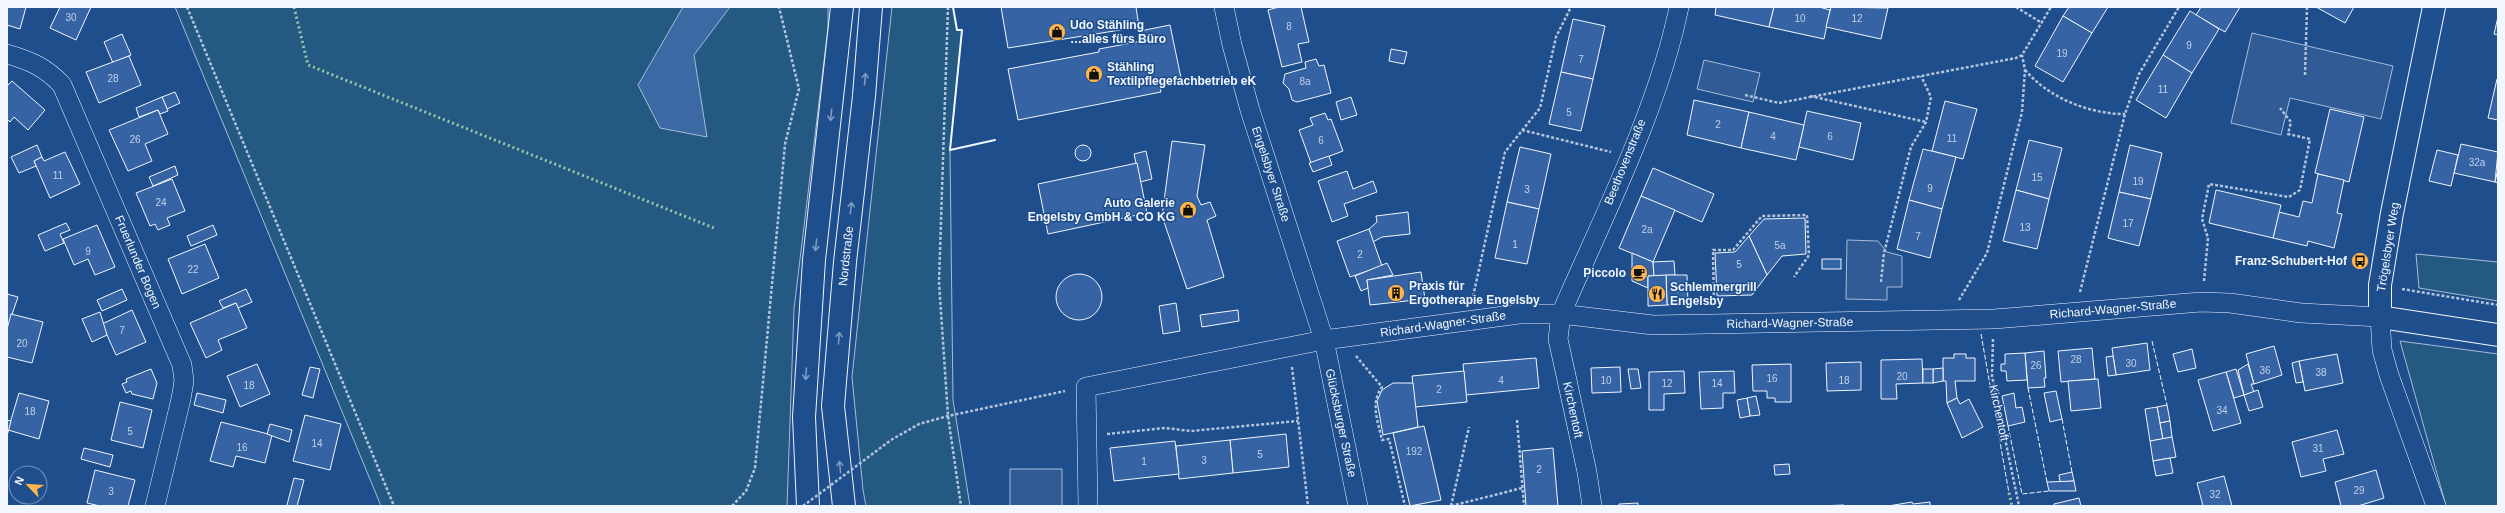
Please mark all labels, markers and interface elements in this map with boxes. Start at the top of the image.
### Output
house number: 30 [65,12,77,23]
house number: 10 [1794,13,1806,24]
house number: 12 [1851,13,1863,24]
place label: Udo Stähling …alles fürs Büro [1070,18,1166,46]
house number: 8 [1286,21,1292,32]
shop icon: Udo Stähling …alles fürs Büro [1047,22,1067,42]
house number: 9 [2186,40,2192,51]
house number: 19 [2056,48,2068,59]
house number: 7 [1578,54,1584,65]
place label: Stähling Textilpflegefachbetrieb eK [1107,60,1256,88]
shop icon: Stähling Textilpflegefachbetrieb eK [1084,64,1104,84]
house number: 28 [107,73,119,84]
one-way arrow [861,73,869,86]
house number: 8a [1299,76,1311,87]
house number: 11 [2158,84,2169,95]
house number: 5 [1566,107,1572,118]
one-way arrow [827,109,835,122]
street label: Beethovenstraße [1601,117,1649,207]
house number: 2 [1715,119,1721,130]
street label: Engelsbyer Straße [1249,125,1293,224]
house number: 4 [1770,131,1776,142]
house number: 6 [1827,131,1833,142]
house number: 11 [1947,133,1958,144]
house number: 26 [129,134,141,145]
house number: 6 [1318,135,1324,146]
house number: 32a [2469,157,2486,168]
house number: 11 [53,170,64,181]
house number: 15 [2031,172,2043,183]
house number: 19 [2132,176,2144,187]
house number: 9 [1927,183,1933,194]
house number: 3 [1524,184,1530,195]
place label: Auto Galerie Engelsby GmbH & CO KG [1028,196,1175,224]
house number: 24 [155,197,167,208]
shop icon: Auto Galerie Engelsby GmbH & CO KG [1178,200,1198,220]
street label: Trögelsbyer Weg [2374,201,2402,293]
one-way arrow [847,202,855,215]
street label: Fruerlunder Bogen [112,213,164,311]
house number: 17 [2122,218,2134,229]
house number: 13 [2019,222,2031,233]
house number: 2a [1641,224,1653,235]
street label: Nordstraße [836,225,856,287]
house number: 7 [1915,231,1921,242]
one-way arrow [812,238,820,251]
house number: 1 [1512,239,1518,250]
house number: 5a [1774,240,1786,251]
house number: 9 [85,246,91,257]
house number: 2 [1357,249,1363,260]
bus stop icon: Franz-Schubert-Hof [2350,251,2370,271]
place label: Franz-Schubert-Hof [2235,254,2348,268]
house number: 5 [1736,259,1742,270]
cafe icon: Piccolo [1629,263,1649,283]
house number: 22 [187,264,199,275]
place label: Piccolo [1583,266,1626,280]
place label: Praxis für Ergotherapie Engelsby [1409,279,1540,307]
place label: Schlemmergrill Engelsby [1670,280,1757,308]
building icon: Praxis für Ergotherapie Engelsby [1386,283,1406,303]
restaurant icon: Schlemmergrill Engelsby [1647,284,1667,304]
street label: Richard-Wagner-Straße [2049,296,2177,322]
street label: Richard-Wagner-Straße [1379,308,1507,340]
street label: Richard-Wagner-Straße [1726,315,1854,331]
house number: 7 [119,325,125,336]
one-way arrow [835,332,842,345]
house number: 20 [16,338,28,349]
house number: 28 [2070,354,2082,365]
house number: 30 [2125,358,2137,369]
house number: 26 [2030,360,2042,371]
house number: 36 [2259,365,2271,376]
one-way arrow [803,367,810,380]
street label: Glücksburger Straße [1323,367,1359,479]
house number: 38 [2315,367,2327,378]
house number: 20 [1896,371,1908,382]
house number: 16 [1766,373,1778,384]
house number: 4 [1498,375,1504,386]
house number: 10 [1600,375,1612,386]
house number: 18 [1838,375,1850,386]
house number: 12 [1661,378,1673,389]
house number: 14 [1711,378,1723,389]
house number: 18 [243,380,255,391]
street label: Kirchentoft [1560,380,1586,440]
street label: Kirchentoft [1986,383,2012,443]
house number: 2 [1436,384,1442,395]
house number: 34 [2216,405,2228,416]
house number: 18 [24,406,36,417]
house number: 5 [127,426,133,437]
house number: 14 [311,438,323,449]
house number: 16 [236,442,248,453]
house number: 31 [2312,443,2324,454]
house number: 192 [1406,446,1423,457]
house number: 5 [1257,449,1263,460]
house number: 3 [1201,455,1207,466]
house number: 1 [1141,456,1147,467]
one-way arrow [836,461,844,474]
house number: 2 [1536,464,1542,475]
north arrow [8,465,48,505]
text: N [12,475,26,487]
house number: 29 [2353,485,2365,496]
house number: 3 [108,486,114,497]
house number: 32 [2209,489,2221,500]

